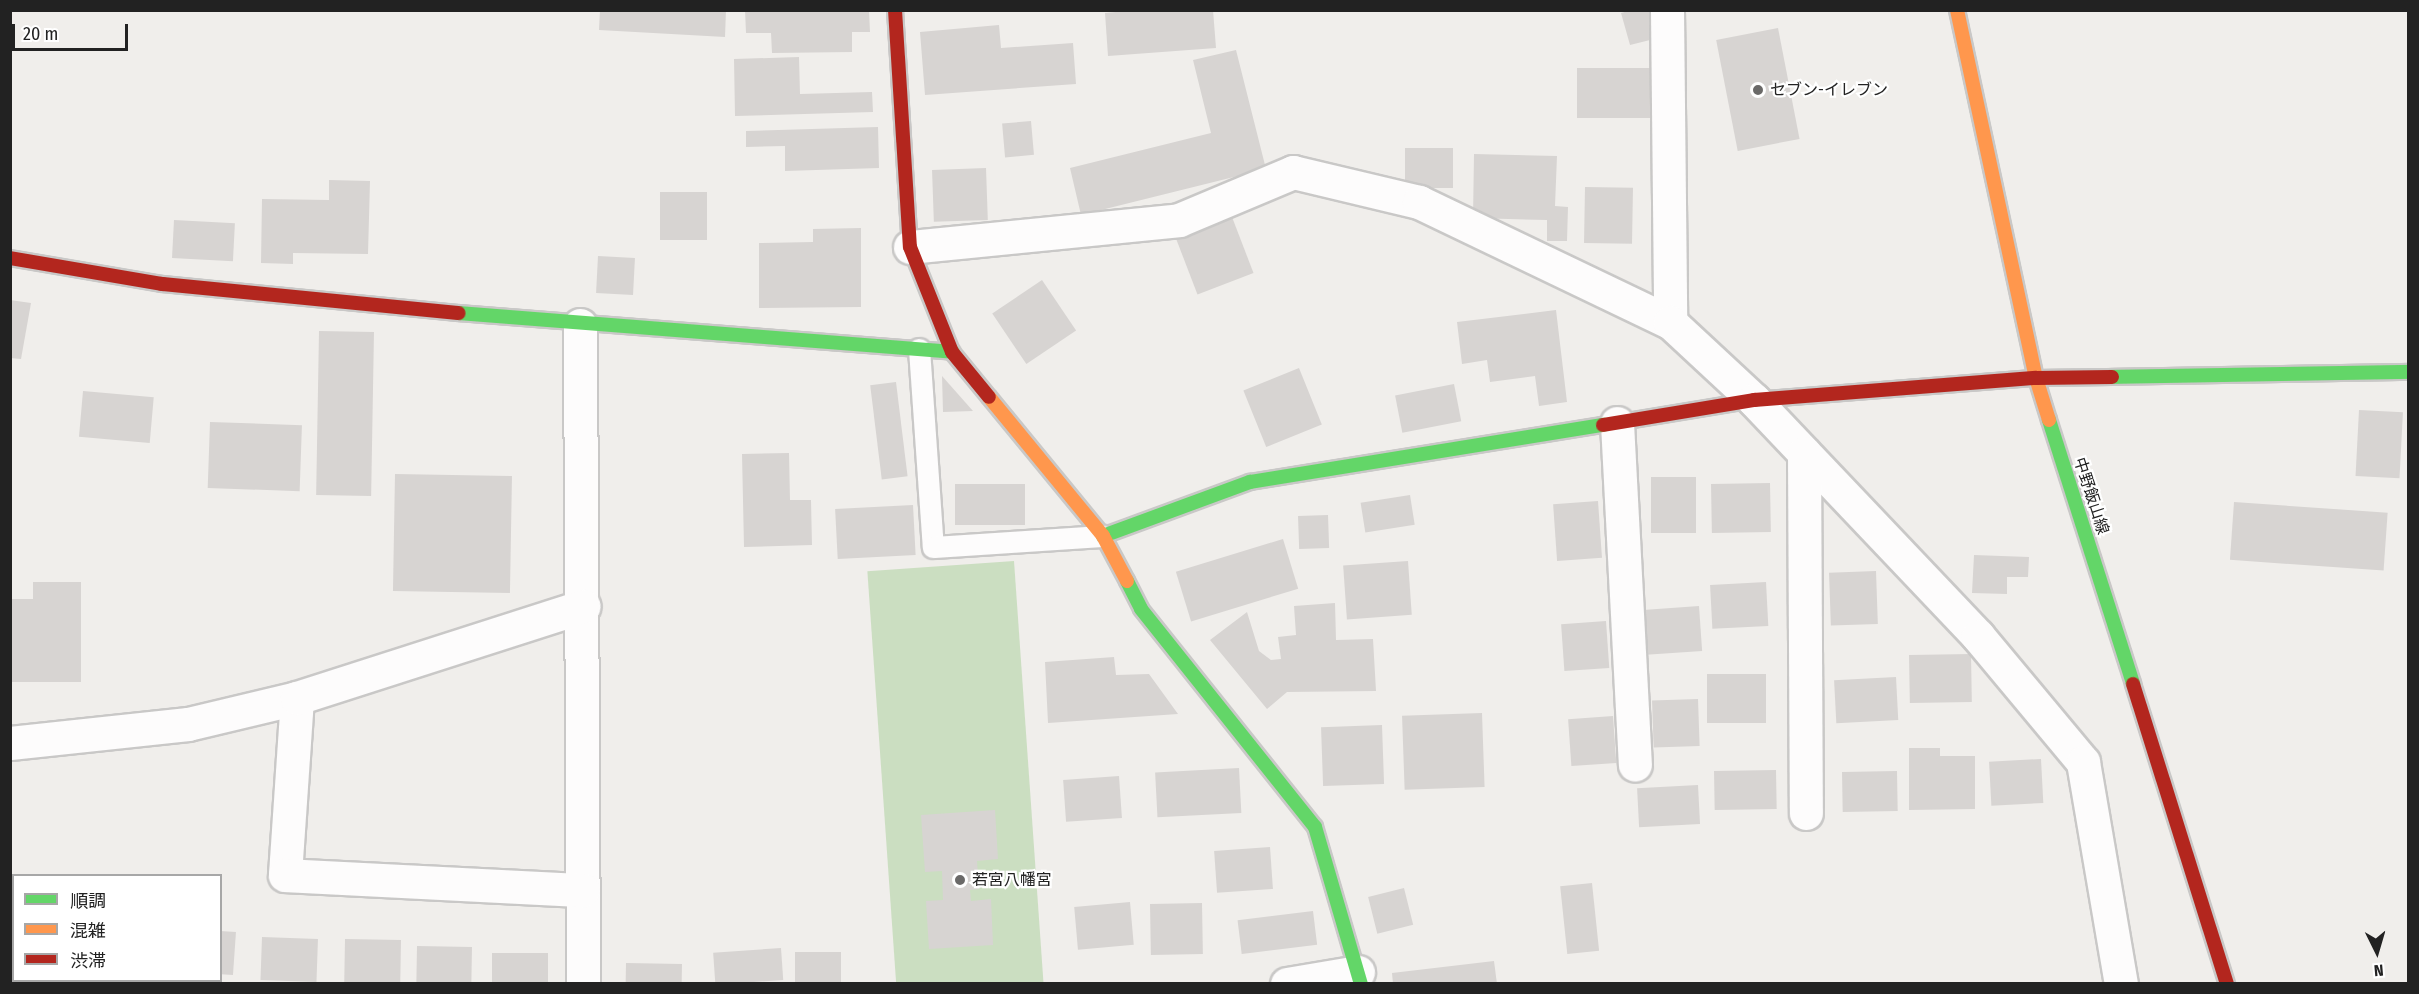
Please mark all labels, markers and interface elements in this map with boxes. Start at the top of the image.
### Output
scale bar [15,12,130,50]
text: 20 m [23,23,58,45]
place label: セブン-イレブン [1770,80,1888,100]
marker: セブン-イレブン [1751,83,1765,97]
street label: 中野飯山線 [2070,455,2112,537]
place label: 若宮八幡宮 [972,870,1052,890]
marker: 若宮八幡宮 [953,873,967,887]
legend [12,874,222,982]
text: 順調 [70,890,106,912]
text: 混雑 [70,920,106,942]
north arrow [2347,922,2407,982]
text: 渋滞 [70,950,106,972]
text: N [2373,961,2384,980]

